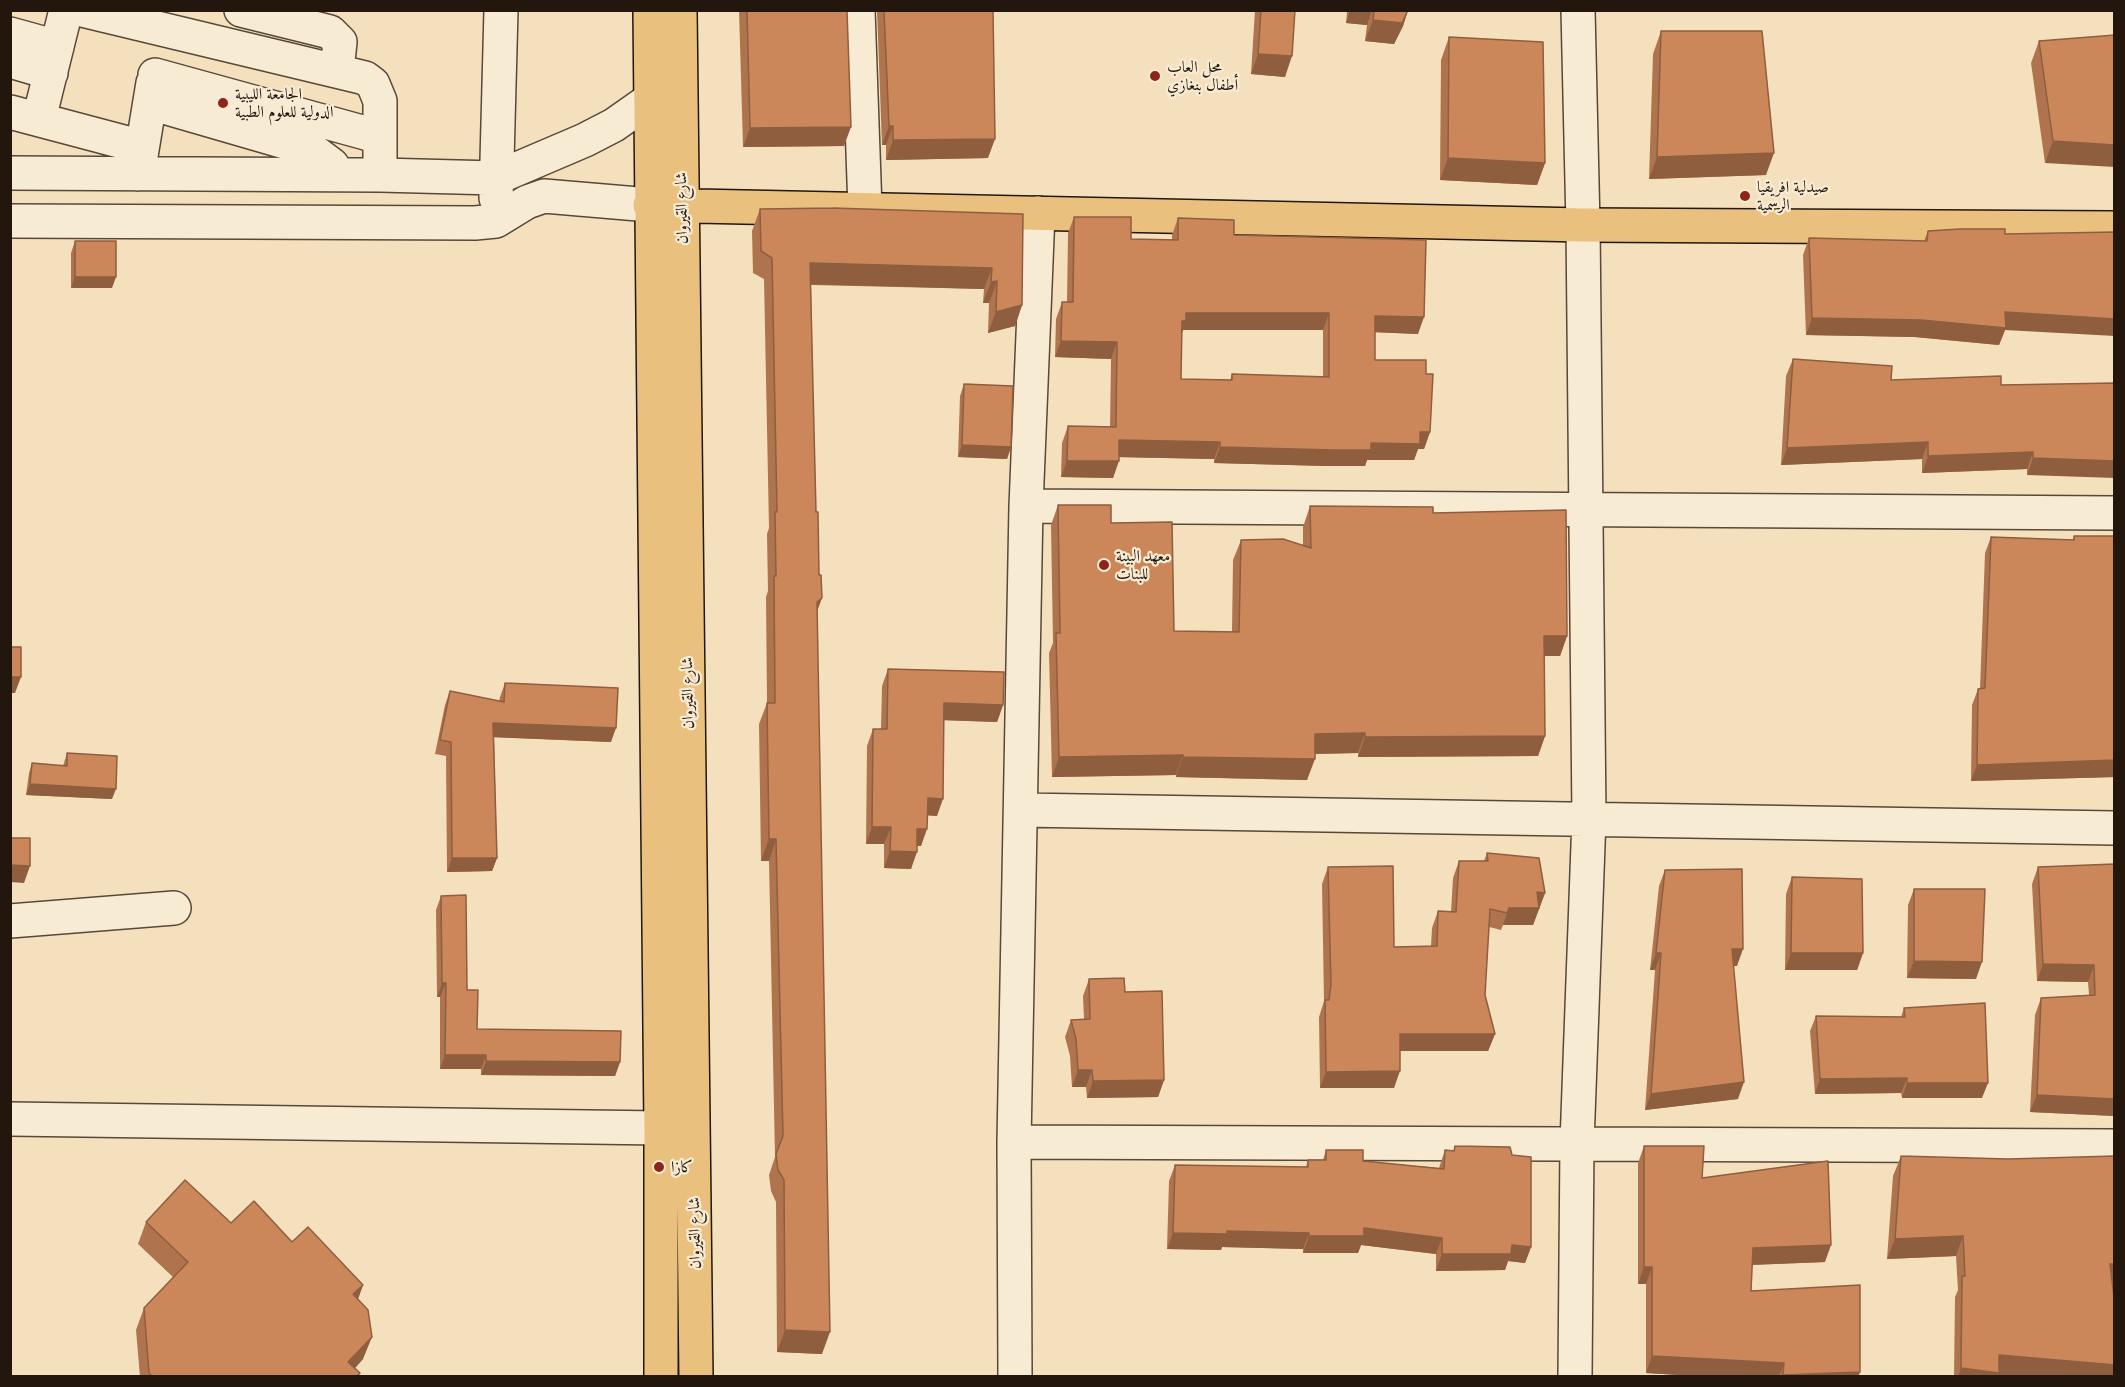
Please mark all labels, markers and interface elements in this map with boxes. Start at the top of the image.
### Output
place label: محل العاب أطفال بنغازي [1167,57,1238,95]
marker: محل العاب أطفال بنغازي [1148,69,1162,83]
place label: الجامعة الليبية الدولية للعلوم الطبية [235,84,334,122]
marker: الجامعة الليبية الدولية للعلوم الطبية [216,96,230,110]
street label: شارع القيروان [672,172,692,244]
place label: صيدلية افريقيا الرسمية [1757,177,1829,215]
marker: صيدلية افريقيا الرسمية [1738,189,1752,203]
place label: معهد البينة للبنات [1116,546,1170,584]
marker: معهد البينة للبنات [1097,558,1111,572]
street label: شارع القيروان [678,657,698,729]
place label: كازا [671,1157,693,1177]
marker: كازا [652,1160,666,1174]
street label: شارع القيروان [685,1197,705,1269]

